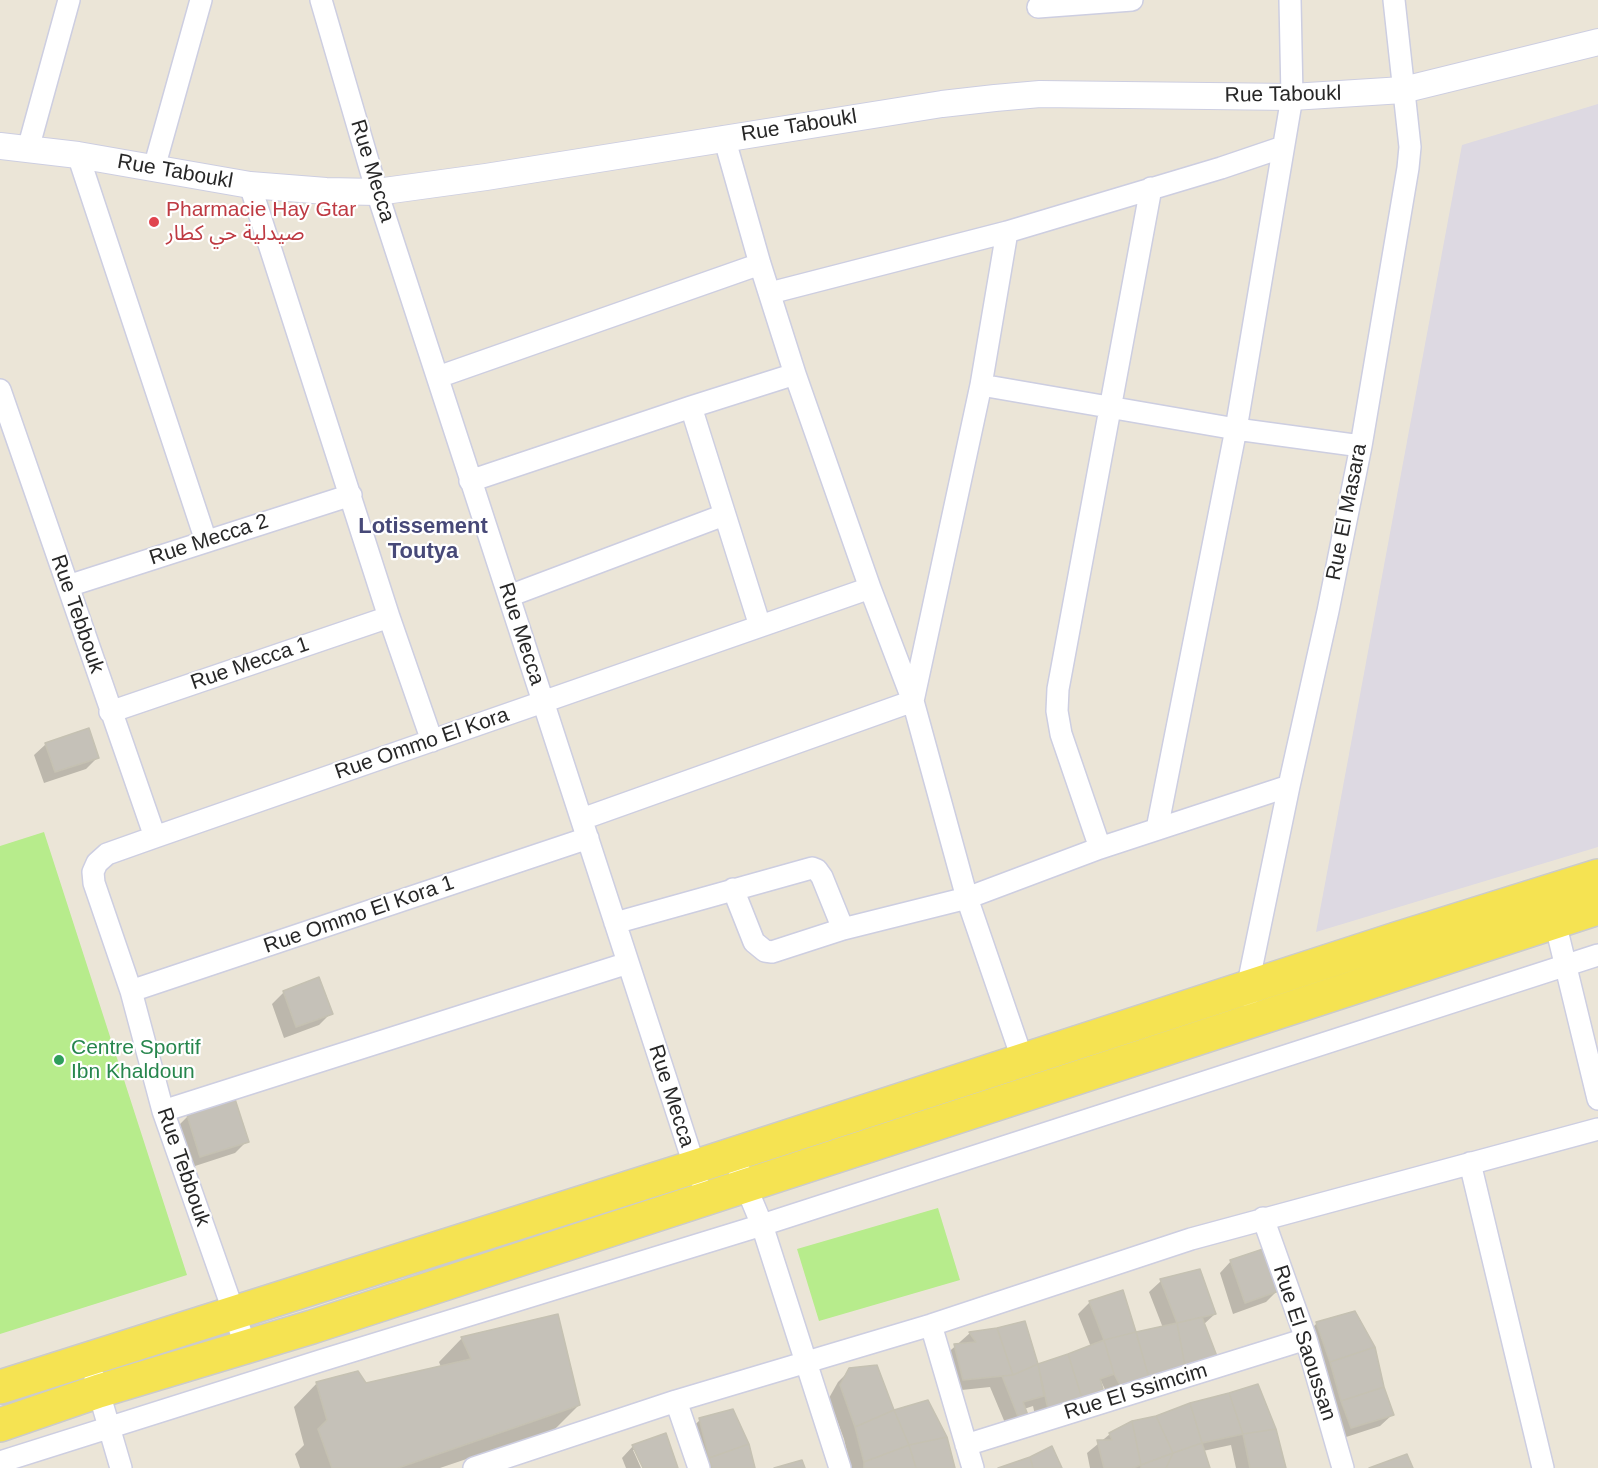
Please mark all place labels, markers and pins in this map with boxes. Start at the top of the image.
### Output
place label: Pharmacie Hay Gtar صيدلية حي كطار [166,197,356,247]
marker: Pharmacie Hay Gtar صيدلية حي كطار [147,215,161,229]
place label: Centre Sportif Ibn Khaldoun [71,1035,201,1085]
marker: Centre Sportif Ibn Khaldoun [52,1053,66,1067]

